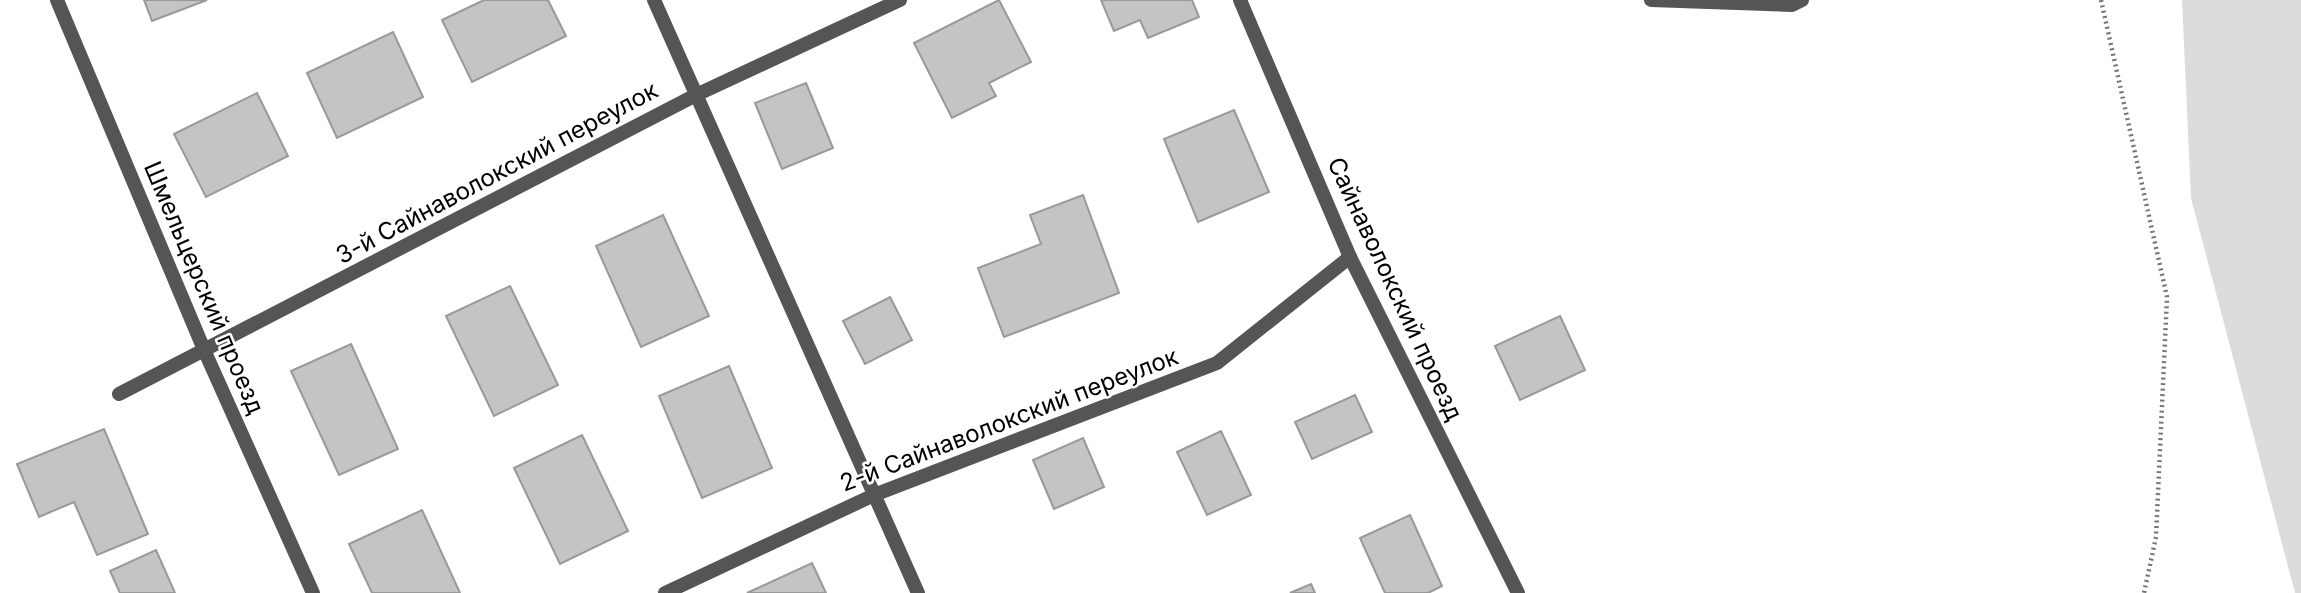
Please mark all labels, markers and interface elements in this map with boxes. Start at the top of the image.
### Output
street label: 3-й Сайнаволокский переулок [331,75,663,270]
street label: Сайнаволокский проезд [1322,152,1469,425]
street label: Шмельцерский проезд [138,157,271,419]
street label: 2-й Сайнаволокский переулок [836,342,1182,498]

